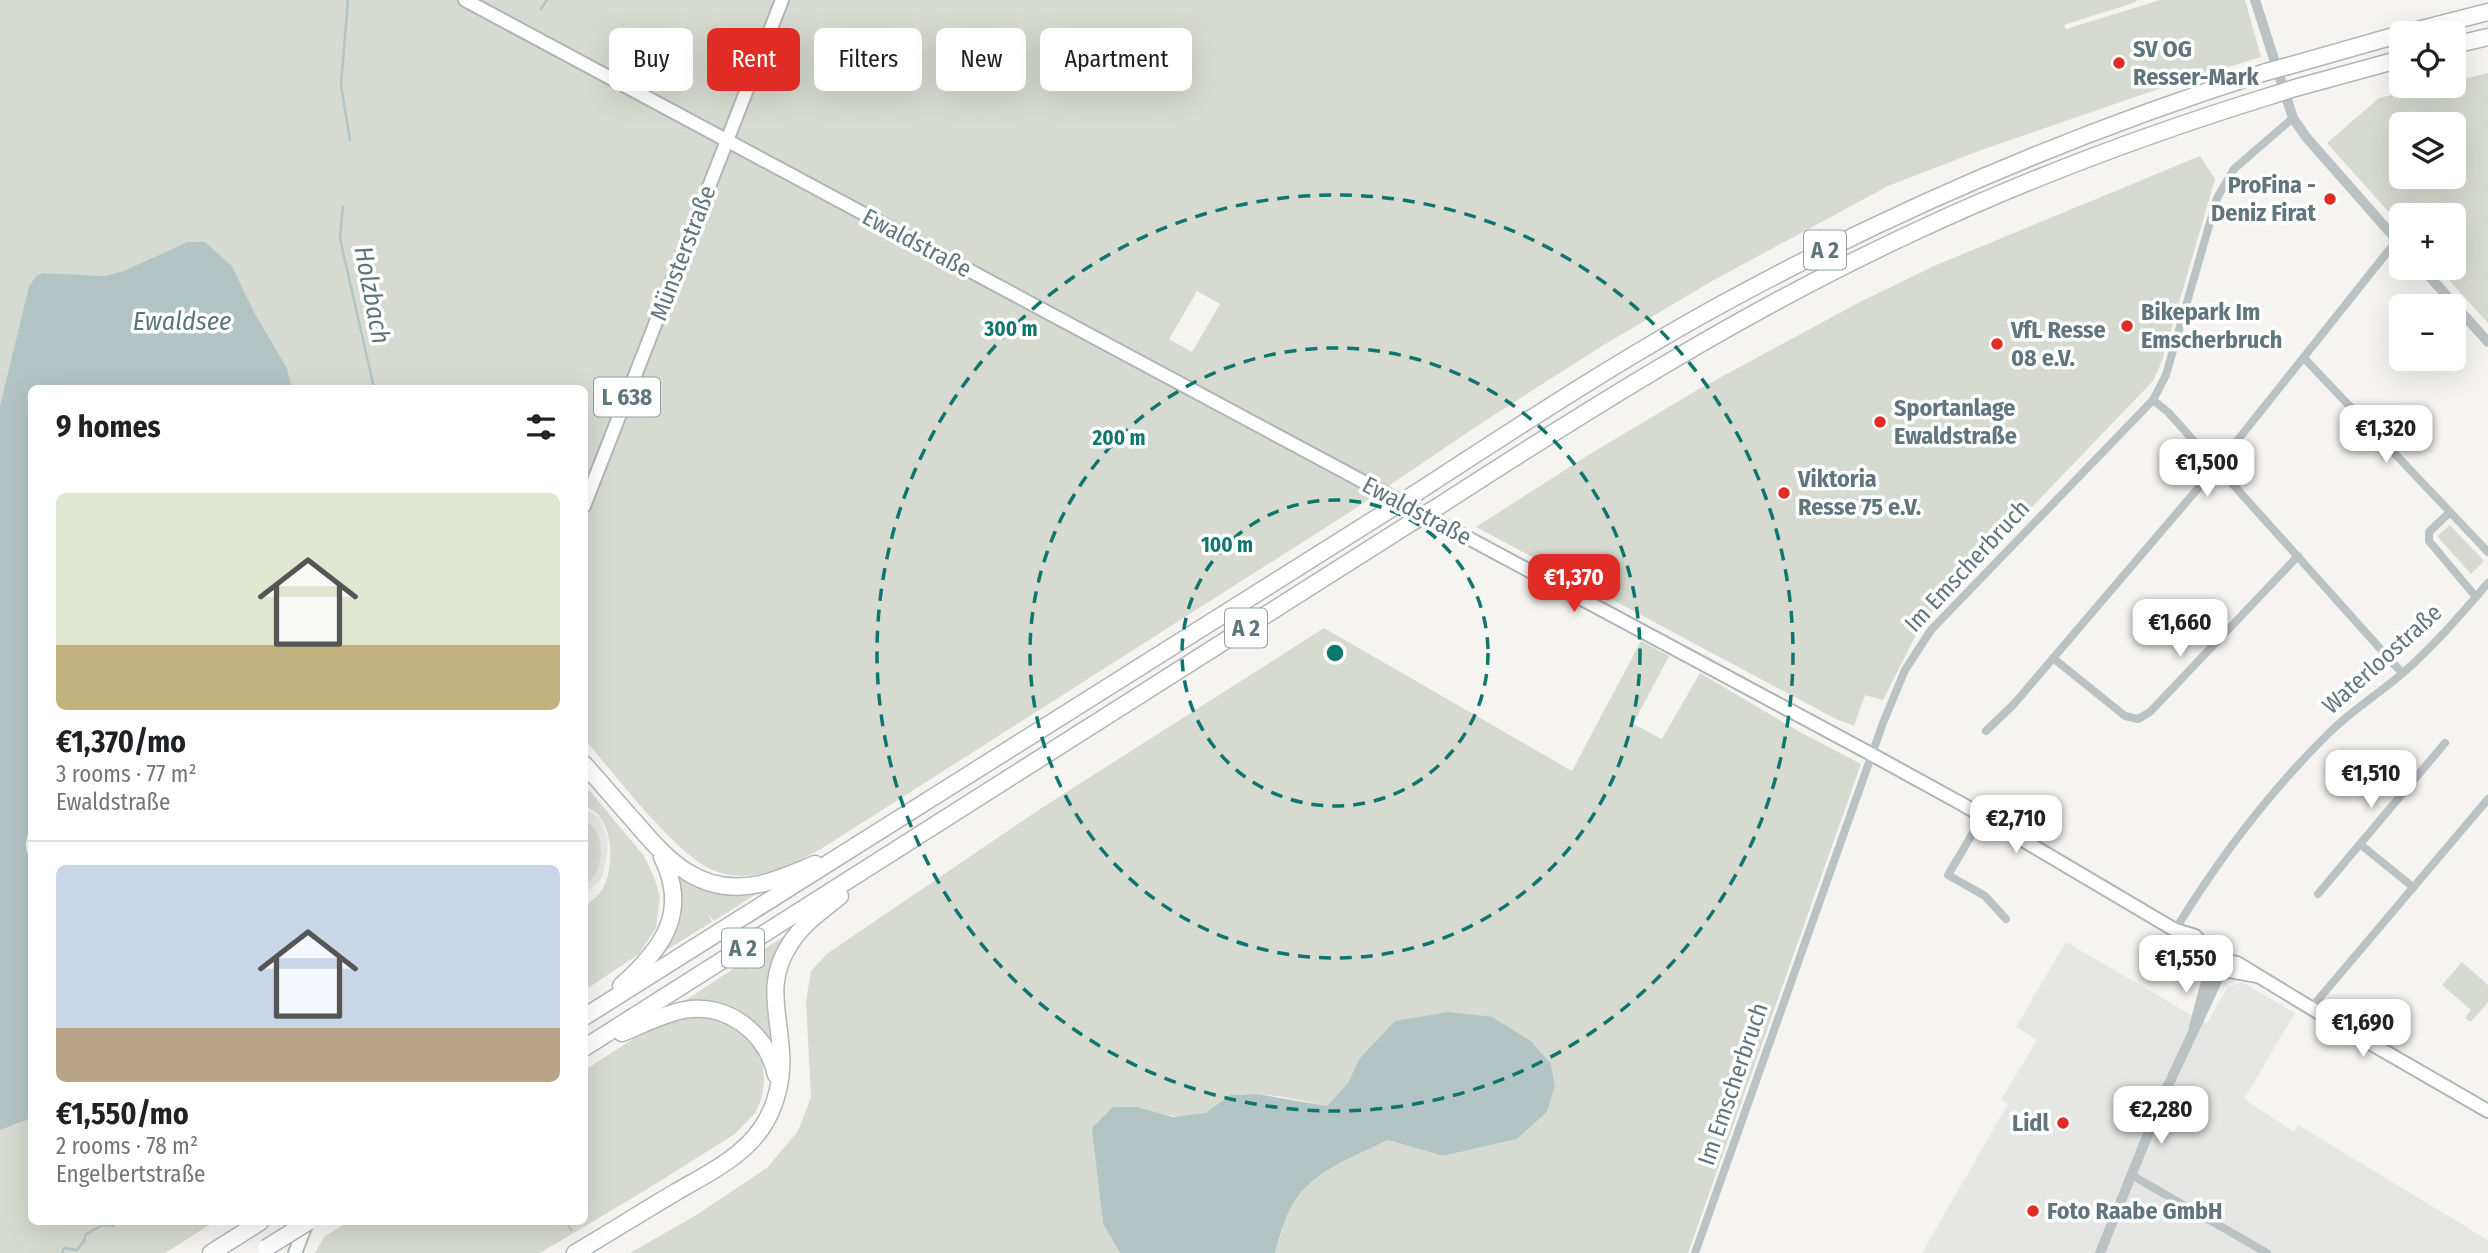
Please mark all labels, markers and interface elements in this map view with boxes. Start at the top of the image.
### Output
map controls [2389,21,2466,371]
button: locate [2389,21,2466,98]
chip: Buy [609,28,693,91]
chip: Rent [707,28,800,91]
chip: Filters [814,28,922,91]
chip: New [936,28,1026,91]
chip: Apartment [1040,28,1192,91]
place label: SV OG Resser-Mark [2133,35,2259,91]
marker: SV OG Resser-Mark [2111,55,2127,71]
button: layers [2389,112,2466,189]
place label: ProFina - Deniz Firat [2211,171,2317,227]
street label: Münsterstraße [644,182,722,324]
marker: ProFina - Deniz Firat [2322,191,2338,207]
street label: Ewaldstraße [858,203,976,283]
button: + [2389,203,2466,280]
road number: A 2 [1804,230,1846,270]
water label: Holzbach [347,244,397,346]
button: − [2389,294,2466,371]
place label: Bikepark Im Emscherbruch [2141,298,2282,354]
water label: Ewaldsee [133,306,231,337]
text: 300 m [983,316,1038,342]
place label: VfL Resse 08 e.V. [2010,316,2106,372]
marker: Bikepark Im Emscherbruch [2119,318,2135,334]
marker: VfL Resse 08 e.V. [1989,336,2005,352]
road number: L 638 [594,378,660,416]
place label: Sportanlage Ewaldstraße [1894,394,2017,450]
pin: €1,320 [2329,406,2443,465]
icon: filters [522,408,560,446]
text: 9 homes [56,409,161,445]
marker: Sportanlage Ewaldstraße [1872,414,1888,430]
text: €1,320 [2356,414,2416,442]
text: 200 m [1091,425,1146,451]
pin: €1,500 [2150,440,2264,499]
text: €1,500 [2175,448,2239,476]
place label: Viktoria Resse 75 e.V. [1797,465,1921,521]
street label: Ewaldstraße [1358,471,1476,551]
marker: Viktoria Resse 75 e.V. [1776,485,1792,501]
street label: Im Emscherbruch [1899,494,2035,638]
text: 100 m [1201,532,1253,558]
icon: home [245,539,371,665]
pin: €1,370 [1517,554,1631,614]
text: €1,370 [1544,563,1604,591]
street label: Waterloostraße [2317,598,2447,720]
pin: €1,660 [2123,600,2237,659]
road number: A 2 [1225,608,1267,648]
text: €1,660 [2149,608,2211,636]
centre of rings [1323,641,1347,665]
text: €1,370/mo [56,724,186,760]
pin: €1,510 [2314,750,2428,810]
text: €1,510 [2341,759,2401,787]
text: 3 rooms · 77 m² [56,760,197,788]
text: Ewaldstraße [56,788,170,816]
pin: €2,710 [1959,796,2073,855]
text: €2,710 [1986,804,2046,832]
icon: home [245,911,371,1037]
road number: A 2 [722,928,764,967]
pin: €1,550 [2129,936,2243,995]
text: €1,550 [2155,944,2217,972]
street label: Im Emscherbruch [1692,999,1774,1169]
pin: €1,690 [2306,1000,2420,1059]
text: €1,690 [2332,1008,2394,1036]
pin: €2,280 [2104,1086,2218,1146]
text: €2,280 [2129,1095,2193,1123]
text: €1,550/mo [56,1096,189,1132]
place label: Lidl [2012,1109,2049,1137]
marker: Lidl [2055,1115,2071,1131]
text: 2 rooms · 78 m² [56,1132,198,1160]
text: Engelbertstraße [56,1160,205,1188]
place label: Foto Raabe GmbH [2047,1197,2223,1225]
marker: Foto Raabe GmbH [2025,1203,2041,1219]

